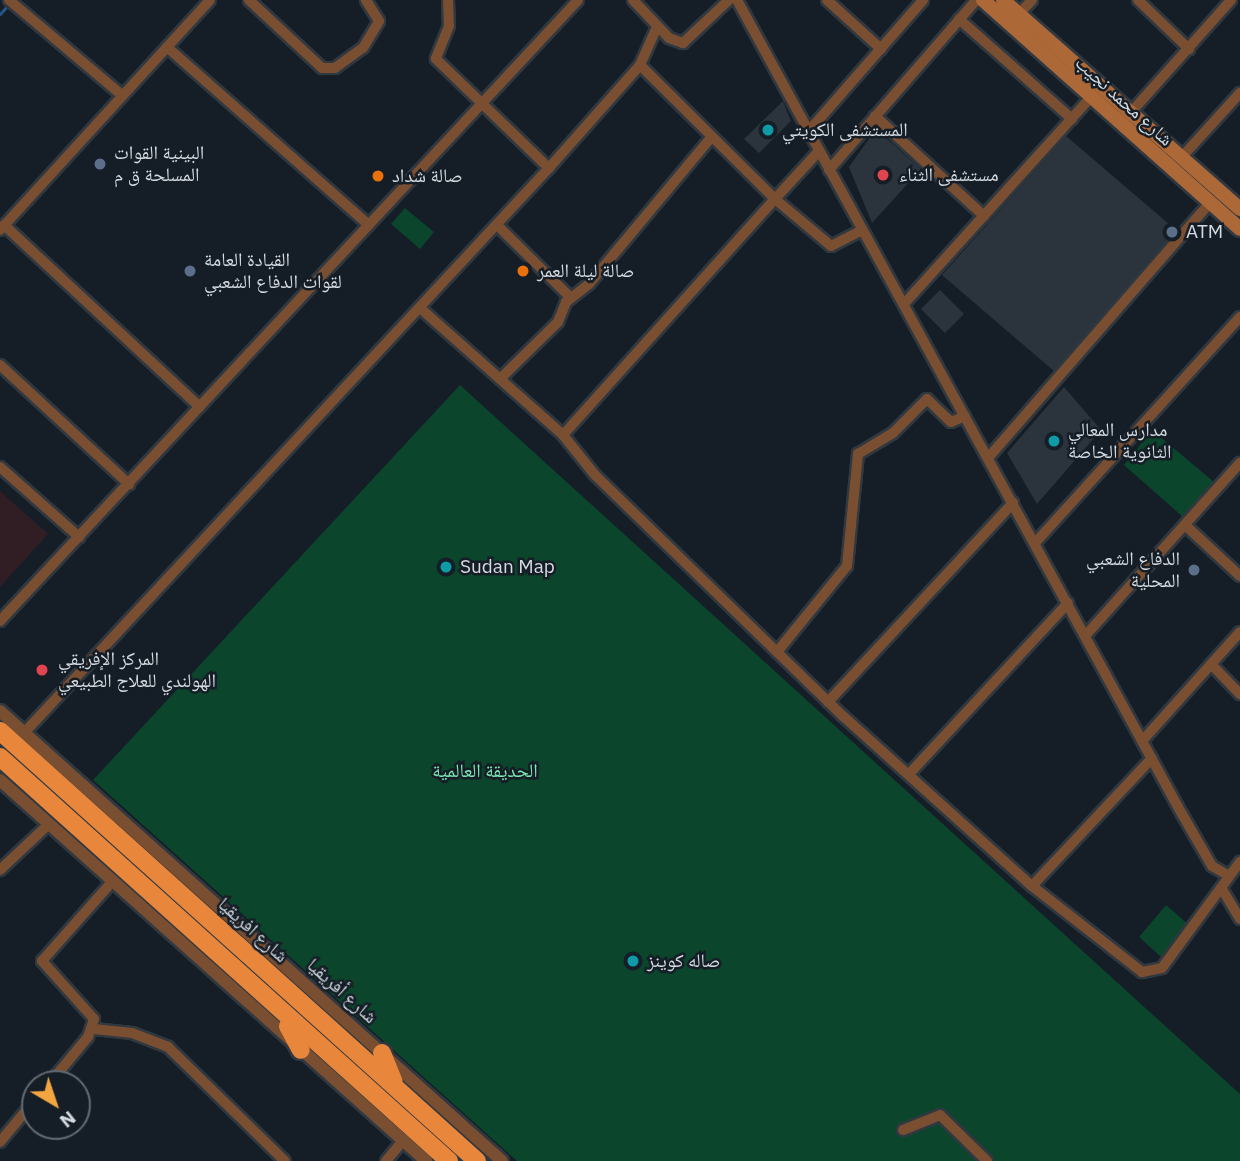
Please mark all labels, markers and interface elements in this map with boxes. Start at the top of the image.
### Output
street label: شارع محمد نجيب [1070,51,1178,151]
place label: المستشفى الكويتي [782,119,908,141]
marker: المستشفى الكويتي [760,122,776,138]
place label: البينية القوات المسلحة ق م [114,142,204,186]
marker: البينية القوات المسلحة ق م [92,156,108,172]
place label: مستشفى الثناء [899,164,999,186]
place label: صالة شداد [392,165,463,187]
marker: مستشفى الثناء [873,165,893,185]
marker: صالة شداد [370,168,386,184]
place label: ATM [1186,221,1223,243]
marker: ATM [1164,224,1180,240]
place label: القيادة العامة لقوات الدفاع الشعبي [204,249,342,293]
place label: صالة ليلة العمر [537,260,634,282]
marker: القيادة العامة لقوات الدفاع الشعبي [182,263,198,279]
marker: صالة ليلة العمر [515,263,531,279]
place label: مدارس المعالي الثانوية الخاصة [1068,419,1171,463]
marker: مدارس المعالي الثانوية الخاصة [1046,433,1062,449]
place label: الدفاع الشعبي المحلية [1086,548,1180,592]
place label: Sudan Map [460,556,555,578]
marker: Sudan Map [438,559,454,575]
marker: الدفاع الشعبي المحلية [1186,562,1202,578]
place label: المركز الإفريقي الهولندي للعلاج الطبيعي [58,648,216,692]
marker: المركز الإفريقي الهولندي للعلاج الطبيعي [32,660,52,680]
park label: الحديقة العالمية [432,760,538,782]
street label: شارع افريقيا [213,893,293,967]
place label: صاله كوينز [647,950,720,972]
marker: صاله كوينز [625,953,641,969]
street label: شارع أفريقيا [302,954,382,1028]
north arrow [21,1070,91,1140]
text: N [55,1106,81,1133]

